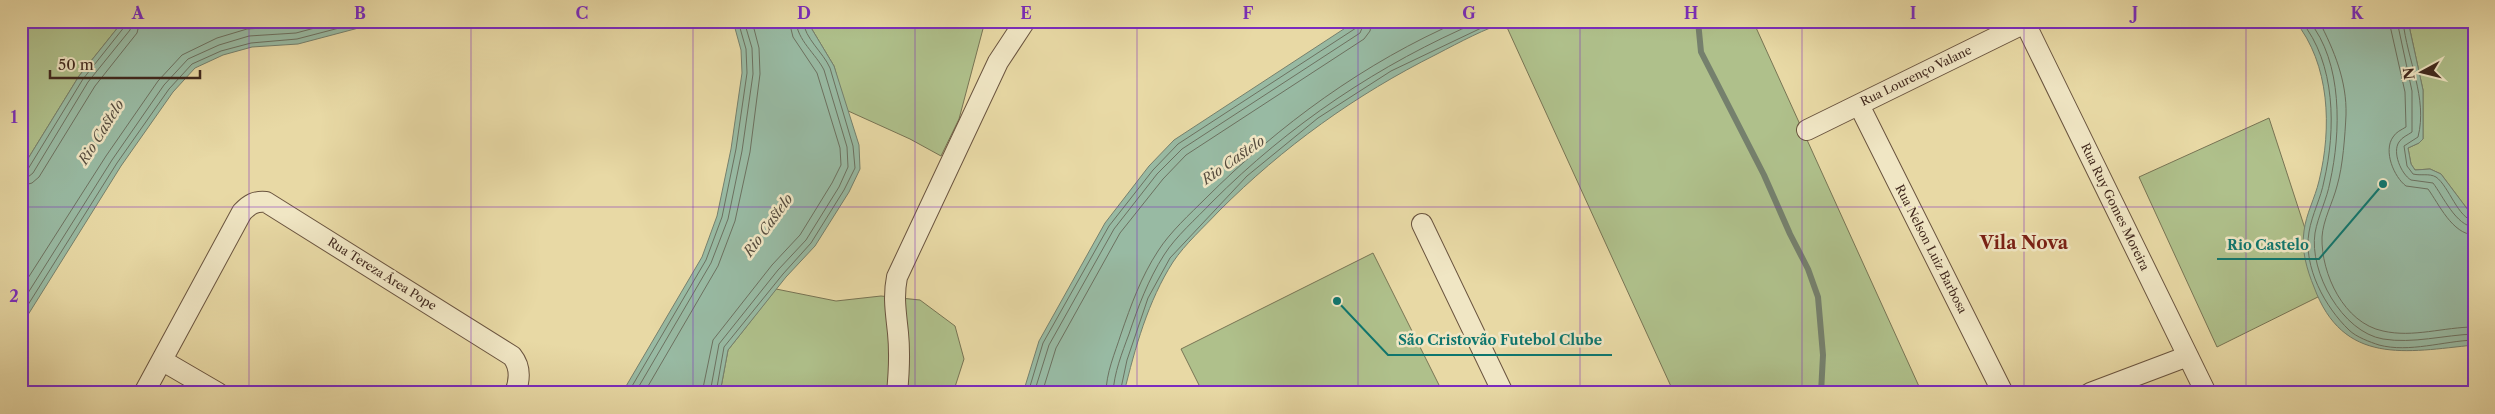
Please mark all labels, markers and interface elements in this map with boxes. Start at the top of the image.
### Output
text: A [131,3,145,23]
text: B [354,3,366,23]
text: C [576,3,588,23]
text: D [797,3,811,23]
text: E [1020,3,1032,23]
text: F [1243,3,1254,23]
text: G [1462,3,1476,23]
text: H [1684,3,1698,23]
text: I [1910,3,1917,23]
text: J [2129,3,2138,23]
text: K [2351,3,2365,23]
street label: Rua Lourenço Valane [1858,42,1974,109]
scale bar [50,48,200,80]
north arrow [2398,48,2448,98]
text: 50 m [58,55,94,74]
text: N [2399,66,2419,81]
water label: Rio Castelo [73,96,128,169]
text: 1 [10,107,18,127]
water label: Rio Castelo [1197,132,1268,189]
street label: Rua Ruy Gomes Moreira [2078,140,2153,274]
street label: Rua Nelson Luiz Barbosa [1892,182,1971,316]
water label: Rio Castelo [739,190,797,261]
callout: Rio Castelo [2217,230,2319,259]
district label: Vila Nova [1979,232,2069,254]
street label: Rua Tereza Área Pope [325,233,440,313]
text: Rio Castelo [2227,236,2309,254]
text: 2 [9,286,19,306]
callout: São Cristovão Futebol Clube [1388,326,1612,355]
text: São Cristovão Futebol Clube [1398,331,1602,349]

